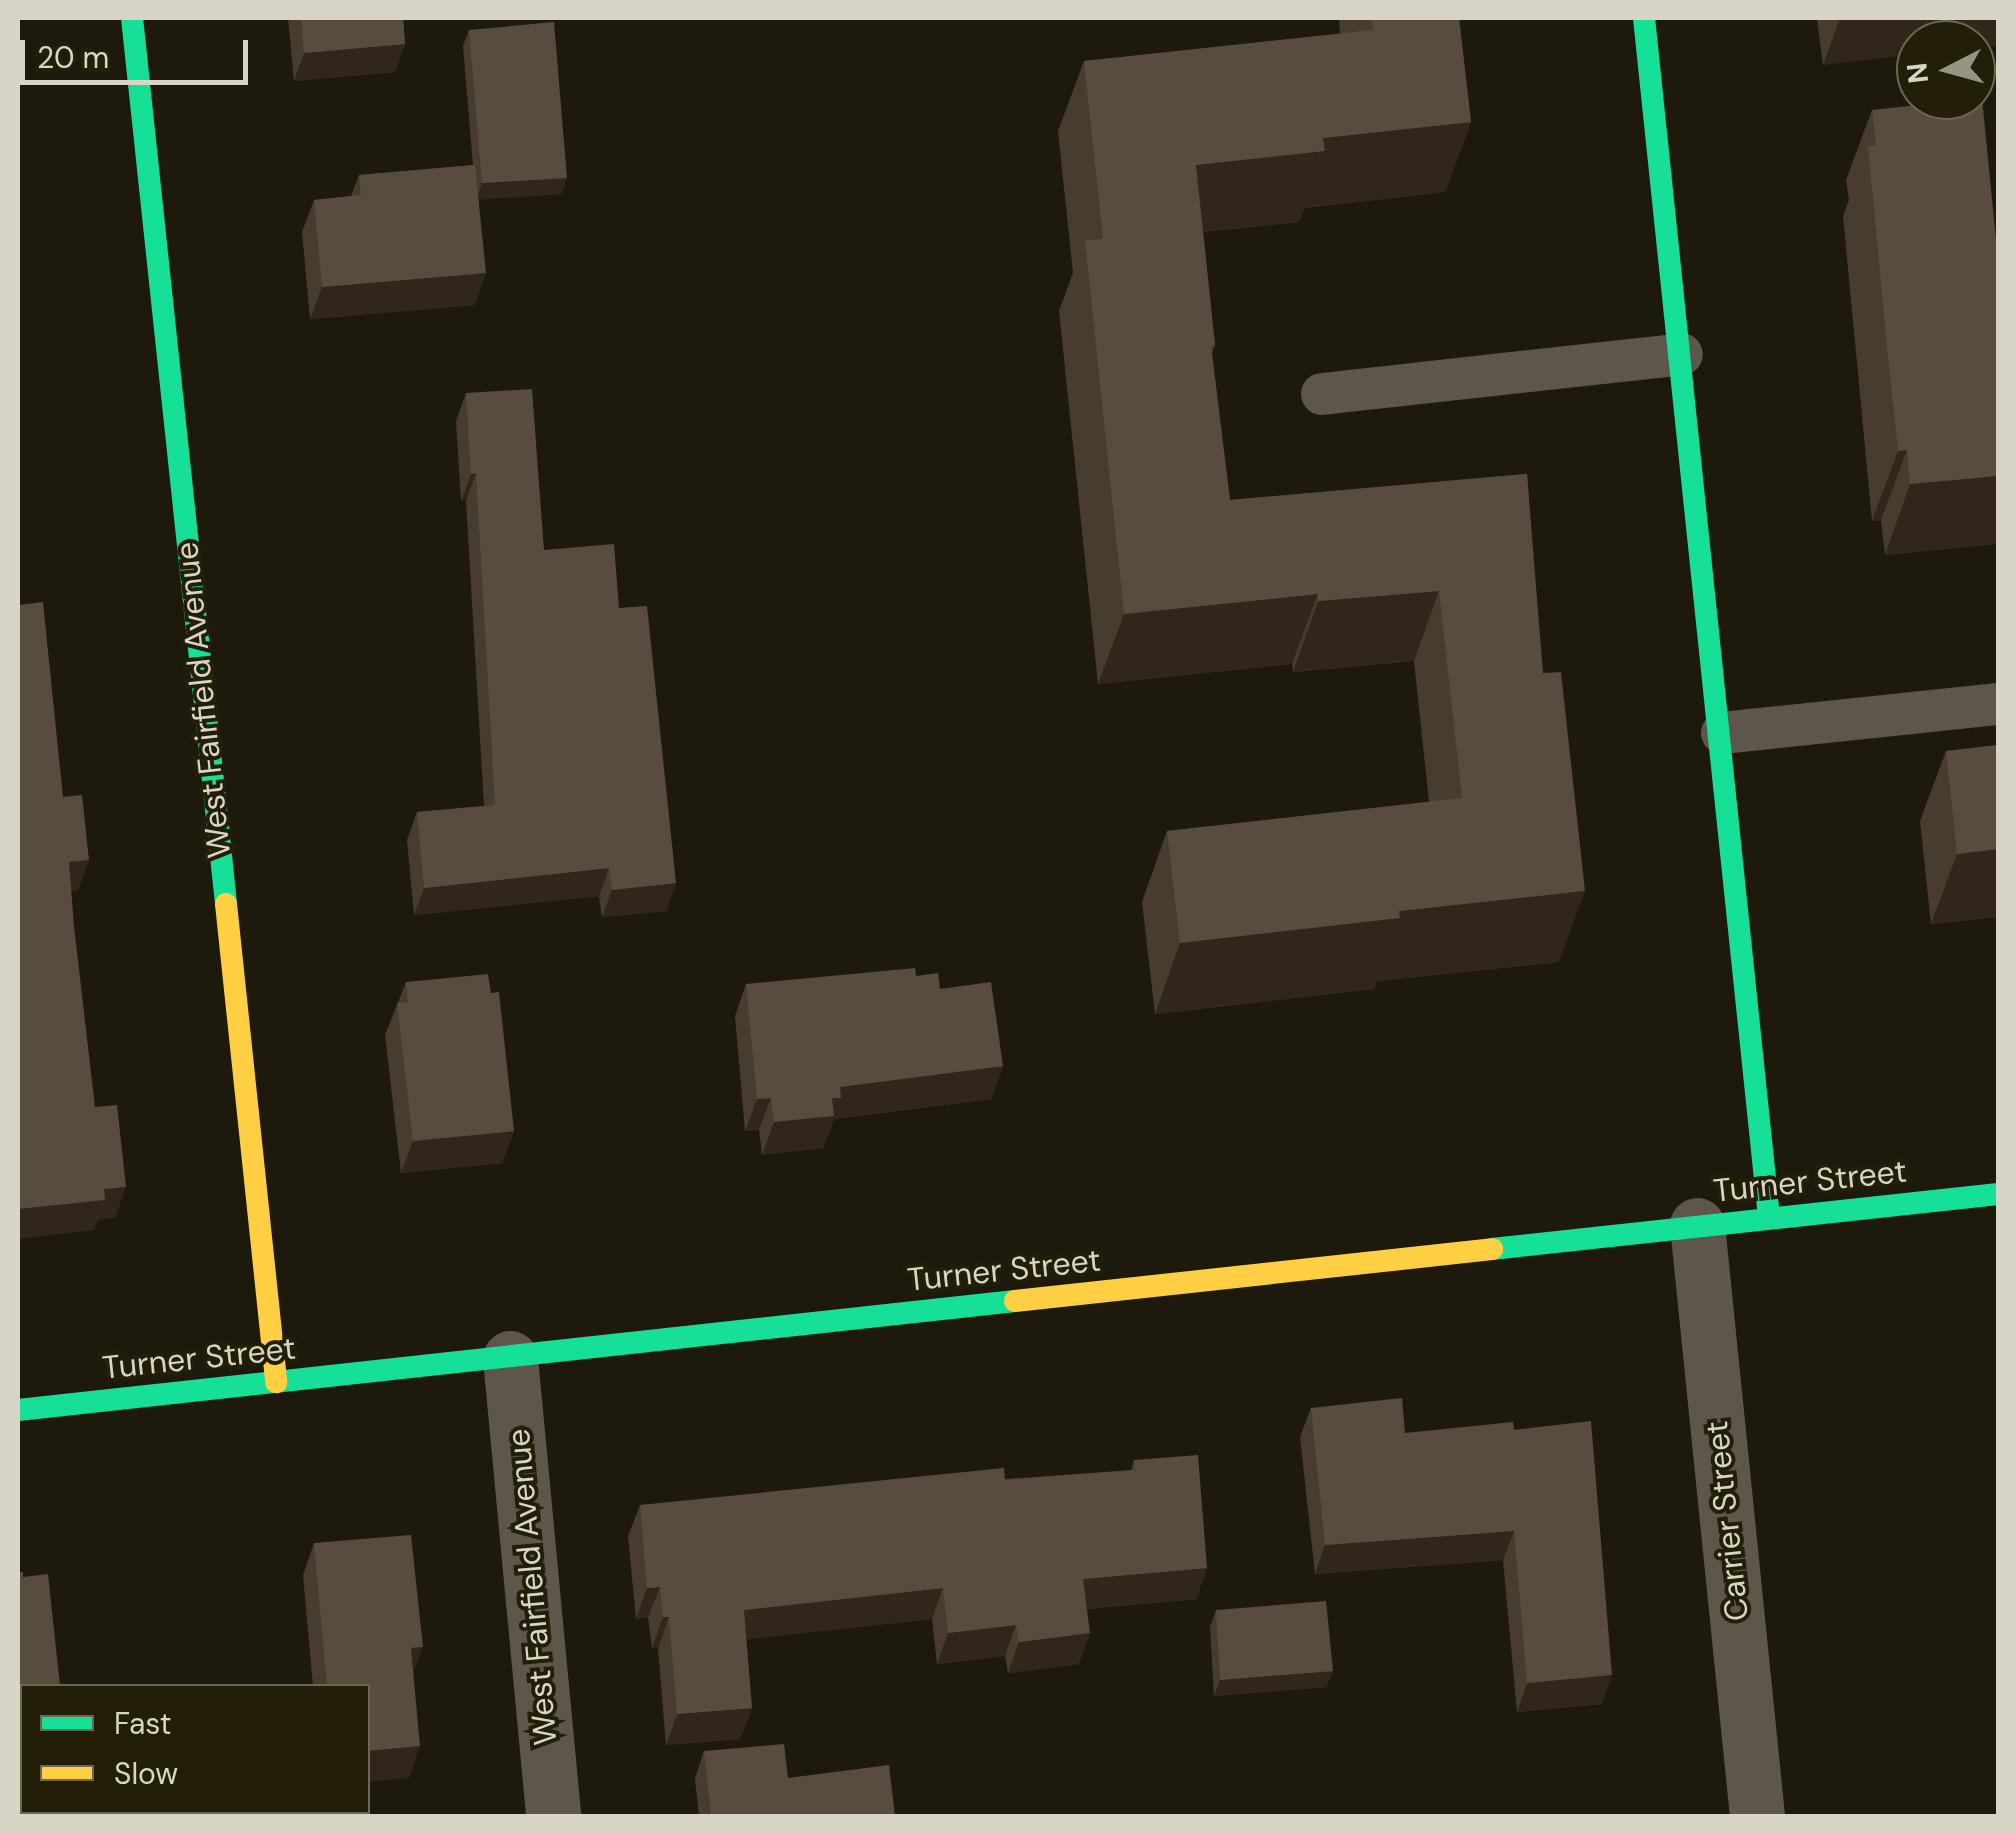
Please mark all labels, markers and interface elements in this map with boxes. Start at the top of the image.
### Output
scale bar [25,20,252,82]
north arrow [1896,20,1996,120]
text: 20 m [37,38,109,77]
text: N [1898,61,1937,85]
street label: West Fairfield Avenue [167,540,239,860]
street label: Turner Street [1711,1152,1909,1210]
street label: Turner Street [905,1241,1103,1299]
street label: Turner Street [100,1329,298,1387]
street label: Carrier Street [1697,1419,1757,1623]
street label: West Fairfield Avenue [499,1427,565,1747]
legend [20,1684,370,1814]
text: Fast [114,1704,172,1743]
text: Slow [114,1754,178,1793]

